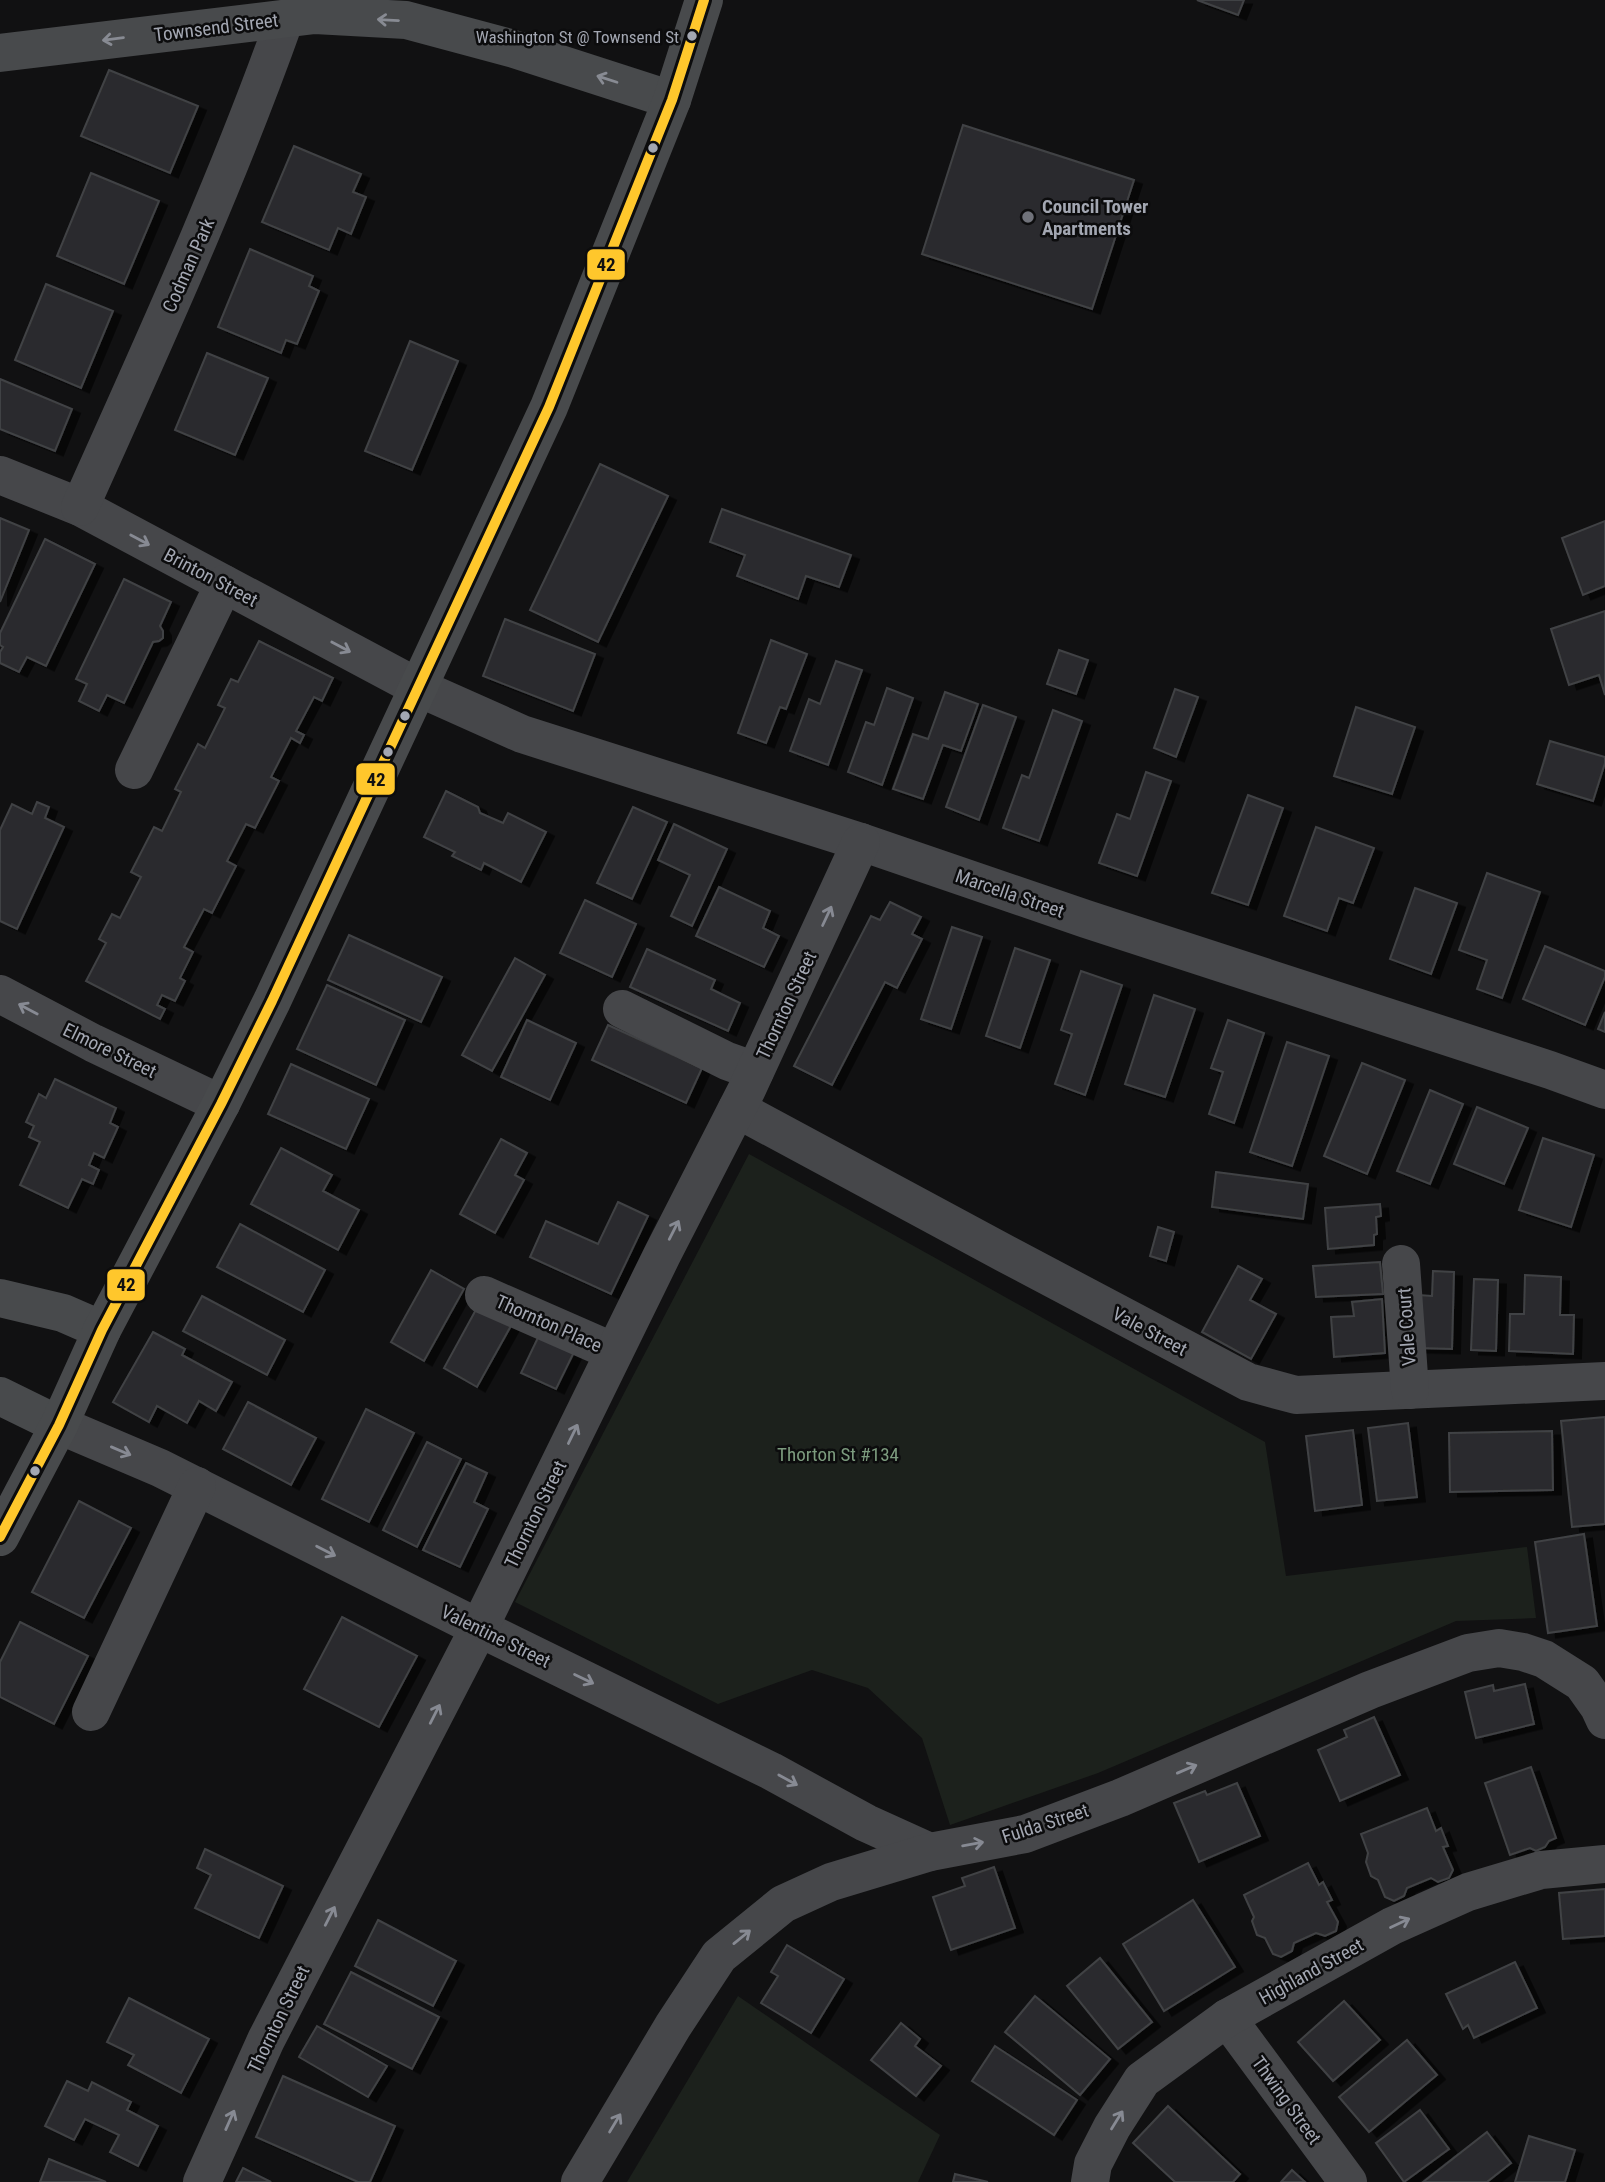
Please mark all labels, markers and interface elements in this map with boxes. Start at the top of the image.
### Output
street label: Townsend Street [153,8,280,47]
one-way arrow [377,13,400,26]
place label: Washington St @ Townsend St [476,27,679,47]
marker: Washington St @ Townsend St [685,29,699,43]
one-way arrow [102,33,125,46]
one-way arrow [597,72,619,84]
unlabelled marker [646,141,660,155]
place label: Council Tower Apartments [1042,195,1148,240]
marker: Council Tower Apartments [1020,209,1036,225]
street label: Codman Park [157,214,220,316]
line badge: 42 [586,248,626,281]
text: 42 [596,253,616,276]
one-way arrow [130,533,150,547]
street label: Brinton Street [160,543,262,612]
one-way arrow [330,640,351,654]
unlabelled marker [398,709,412,723]
unlabelled marker [381,745,395,759]
line badge: 42 [355,762,396,796]
text: 42 [366,768,386,791]
street label: Marcella Street [952,864,1067,923]
one-way arrow [821,906,834,927]
street label: Thornton Street [751,947,822,1063]
one-way arrow [18,1001,39,1015]
street label: Elmore Street [59,1018,160,1083]
one-way arrow [667,1221,681,1241]
line badge: 42 [106,1268,146,1302]
text: 42 [116,1273,136,1296]
street label: Vale Court [1392,1287,1421,1367]
street label: Thornton Place [492,1290,606,1357]
street label: Vale Street [1108,1302,1191,1361]
one-way arrow [567,1424,581,1445]
park label: Thorton St #134 [777,1443,899,1466]
one-way arrow [110,1446,132,1459]
street label: Thornton Street [500,1457,571,1572]
unlabelled marker [28,1464,42,1478]
one-way arrow [315,1544,336,1558]
street label: Valentine Street [437,1600,554,1673]
one-way arrow [573,1673,594,1687]
one-way arrow [428,1704,442,1725]
one-way arrow [1175,1762,1197,1775]
one-way arrow [778,1773,798,1787]
street label: Fulda Street [999,1799,1091,1848]
one-way arrow [961,1837,984,1850]
one-way arrow [324,1906,338,1927]
one-way arrow [1389,1916,1410,1929]
one-way arrow [733,1929,751,1945]
street label: Highland Street [1255,1933,1367,2010]
street label: Thornton Street [243,1962,314,2077]
street label: Thwing Street [1247,2052,1326,2149]
one-way arrow [224,2110,237,2131]
one-way arrow [1110,2110,1124,2130]
one-way arrow [608,2114,622,2134]

